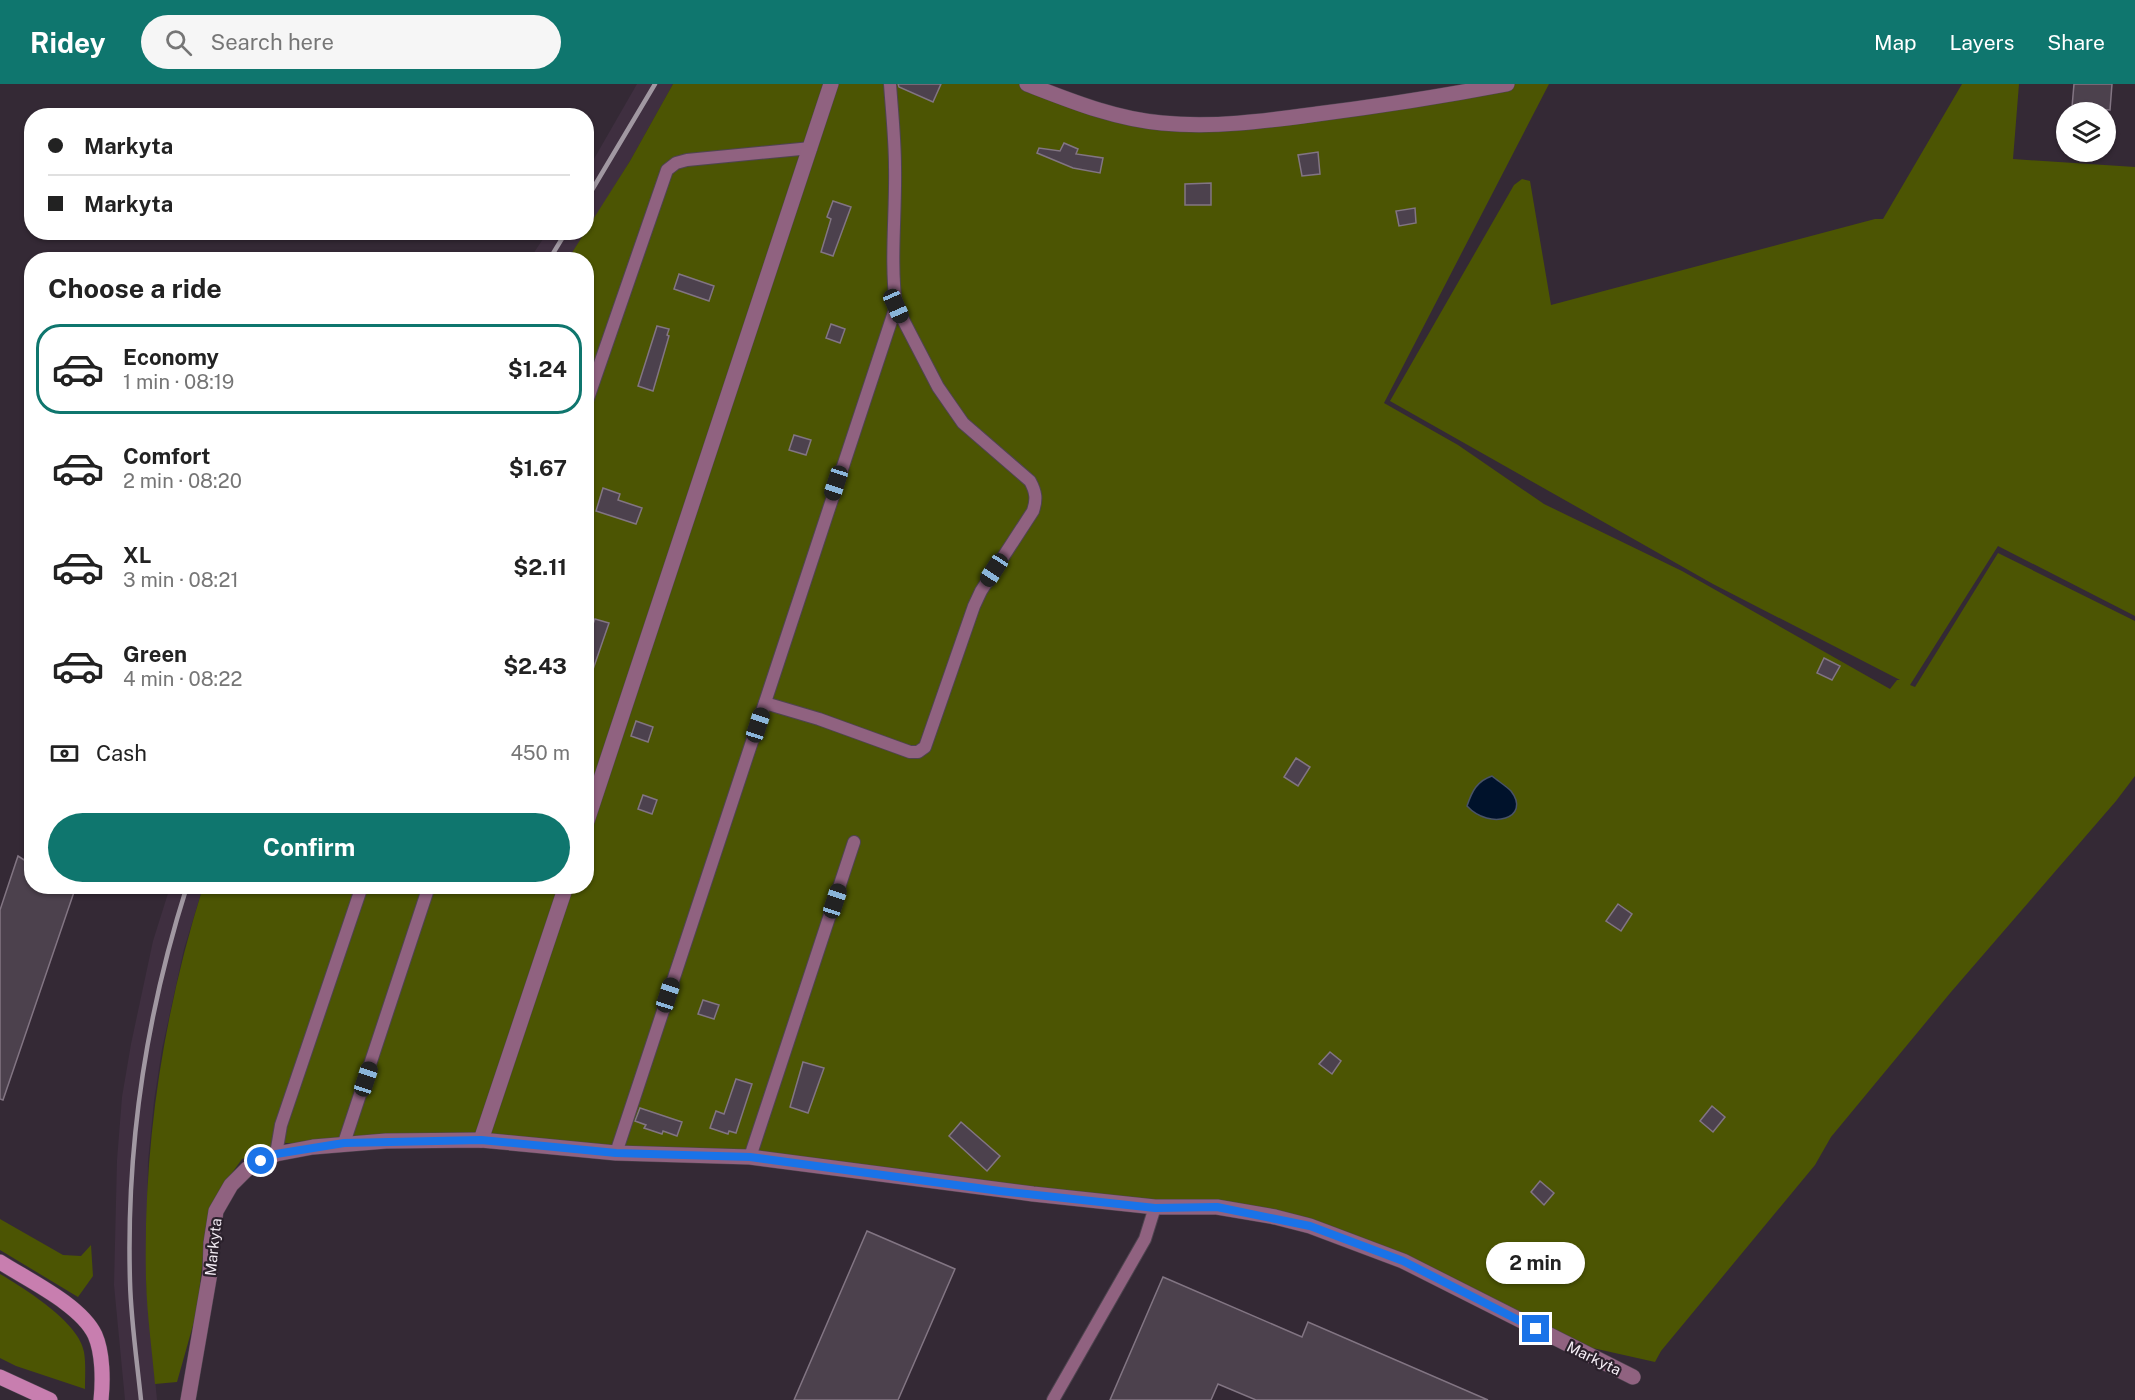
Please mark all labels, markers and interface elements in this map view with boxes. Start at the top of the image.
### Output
search box [141,15,561,69]
text: Ridey [30,26,105,59]
icon: search [162,26,195,59]
text: Search here [210,29,334,55]
text: Map [1874,30,1917,55]
text: Layers [1950,30,2014,55]
text: Share [2047,30,2105,55]
map controls [2056,102,2116,162]
button: layers [2056,102,2116,162]
text: Markyta [84,133,173,159]
text: Markyta [84,191,173,217]
text: Choose a ride [48,272,222,304]
car [880,286,912,326]
icon: car [51,342,105,396]
text: Economy [123,344,219,370]
text: $1.24 [508,356,567,382]
text: 1 min · 08:19 [123,370,234,394]
icon: car [51,441,105,495]
text: Comfort [123,443,210,469]
text: $1.67 [509,455,567,481]
car [822,463,850,503]
text: 2 min · 08:20 [123,469,242,493]
icon: car [51,540,105,594]
text: XL [123,542,151,568]
car [977,550,1011,590]
text: $2.11 [513,554,567,580]
text: 3 min · 08:21 [123,568,239,592]
icon: car [51,639,105,693]
text: Green [123,641,187,667]
text: $2.43 [503,653,567,679]
text: 4 min · 08:22 [123,667,242,691]
car [744,705,772,745]
icon: cash [48,737,81,770]
text: Cash [96,740,147,766]
text: 450 m [510,741,570,765]
button: Confirm [48,813,570,882]
car [821,881,849,921]
car [654,975,682,1015]
car [352,1059,380,1099]
route start [247,1147,274,1174]
street label: Markyta [202,1217,224,1277]
callout: 2 min [1486,1242,1586,1284]
text: 2 min [1509,1251,1562,1275]
route end [1522,1315,1549,1342]
street label: Markyta [1564,1338,1624,1378]

